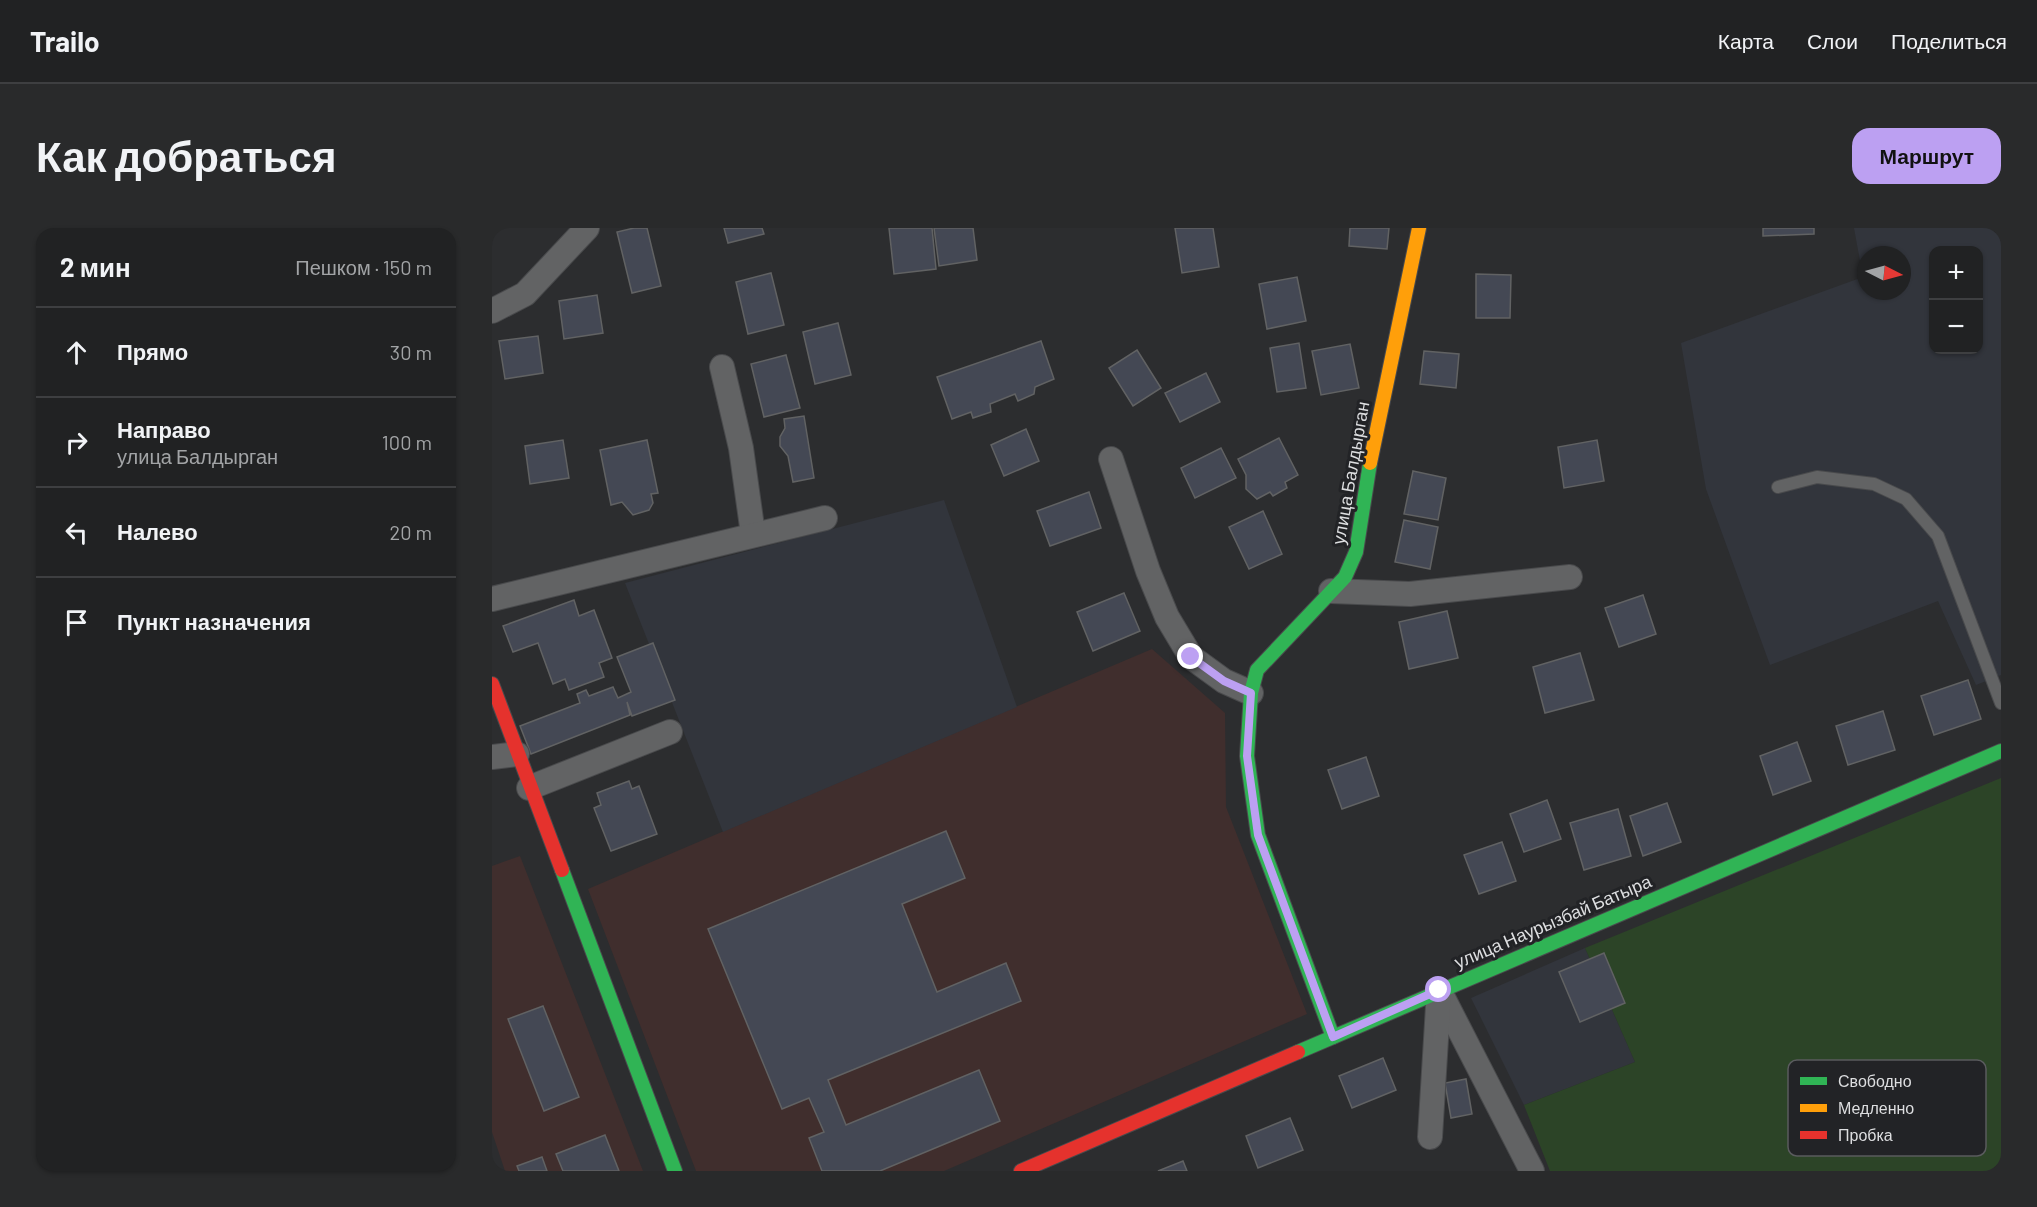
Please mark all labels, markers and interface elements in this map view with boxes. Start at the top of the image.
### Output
text: Trailo [30,24,100,58]
text: Карта [1718,28,1774,53]
text: Слои [1807,28,1858,53]
text: Поделиться [1891,28,2007,53]
button: Маршрут [1852,128,2001,184]
text: Как добраться [36,130,336,180]
north arrow [1857,246,1911,300]
map controls [1929,246,1983,354]
button: + [1929,246,1983,300]
text: 2 мин [60,251,131,282]
text: Пешком · 150 m [295,255,432,279]
button: − [1929,300,1983,354]
icon: ahead [60,336,93,369]
text: Прямо [117,338,188,364]
text: 30 m [390,340,432,364]
street label: улица Балдырган [1327,400,1373,546]
text: Направо [117,416,211,442]
icon: right [60,426,93,459]
text: 100 m [382,430,432,454]
text: улица Балдырган [117,444,278,468]
icon: left [60,516,93,549]
text: Налево [117,518,198,544]
text: 20 m [389,520,432,544]
icon: arrive [60,606,93,639]
text: Пункт назначения [117,608,311,634]
route end [1177,643,1203,669]
street label: улица Наурызбай Батыра [1451,869,1655,973]
route start [1425,976,1451,1002]
legend [1788,1060,1986,1156]
text: Свободно [1838,1071,1912,1090]
text: Медленно [1838,1098,1914,1117]
text: Пробка [1838,1125,1893,1144]

